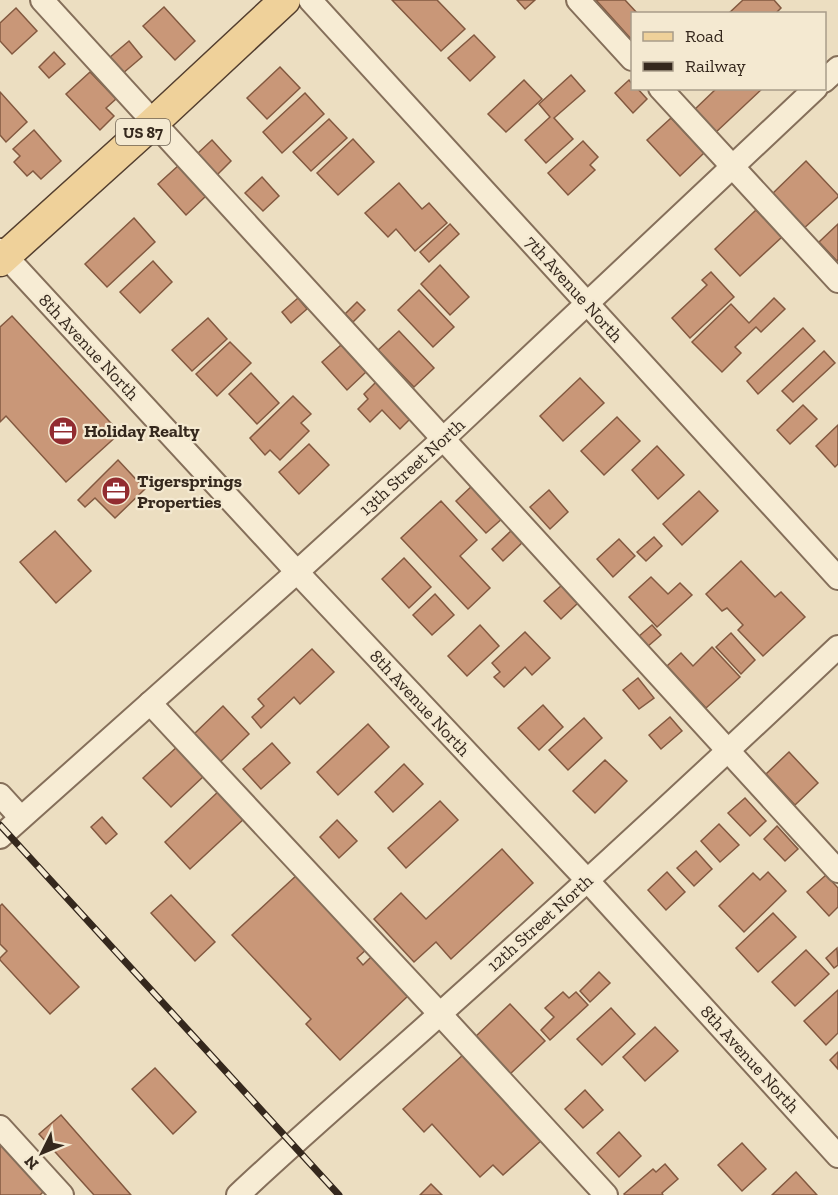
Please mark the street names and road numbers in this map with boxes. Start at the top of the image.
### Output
road number: US 87 [116,119,170,145]
street label: 7th Avenue North [520,231,628,347]
street label: 8th Avenue North [34,289,144,405]
street label: 13th Street North [355,414,469,520]
street label: 8th Avenue North [365,645,475,761]
street label: 12th Street North [483,870,597,976]
street label: 8th Avenue North [696,1001,804,1117]

